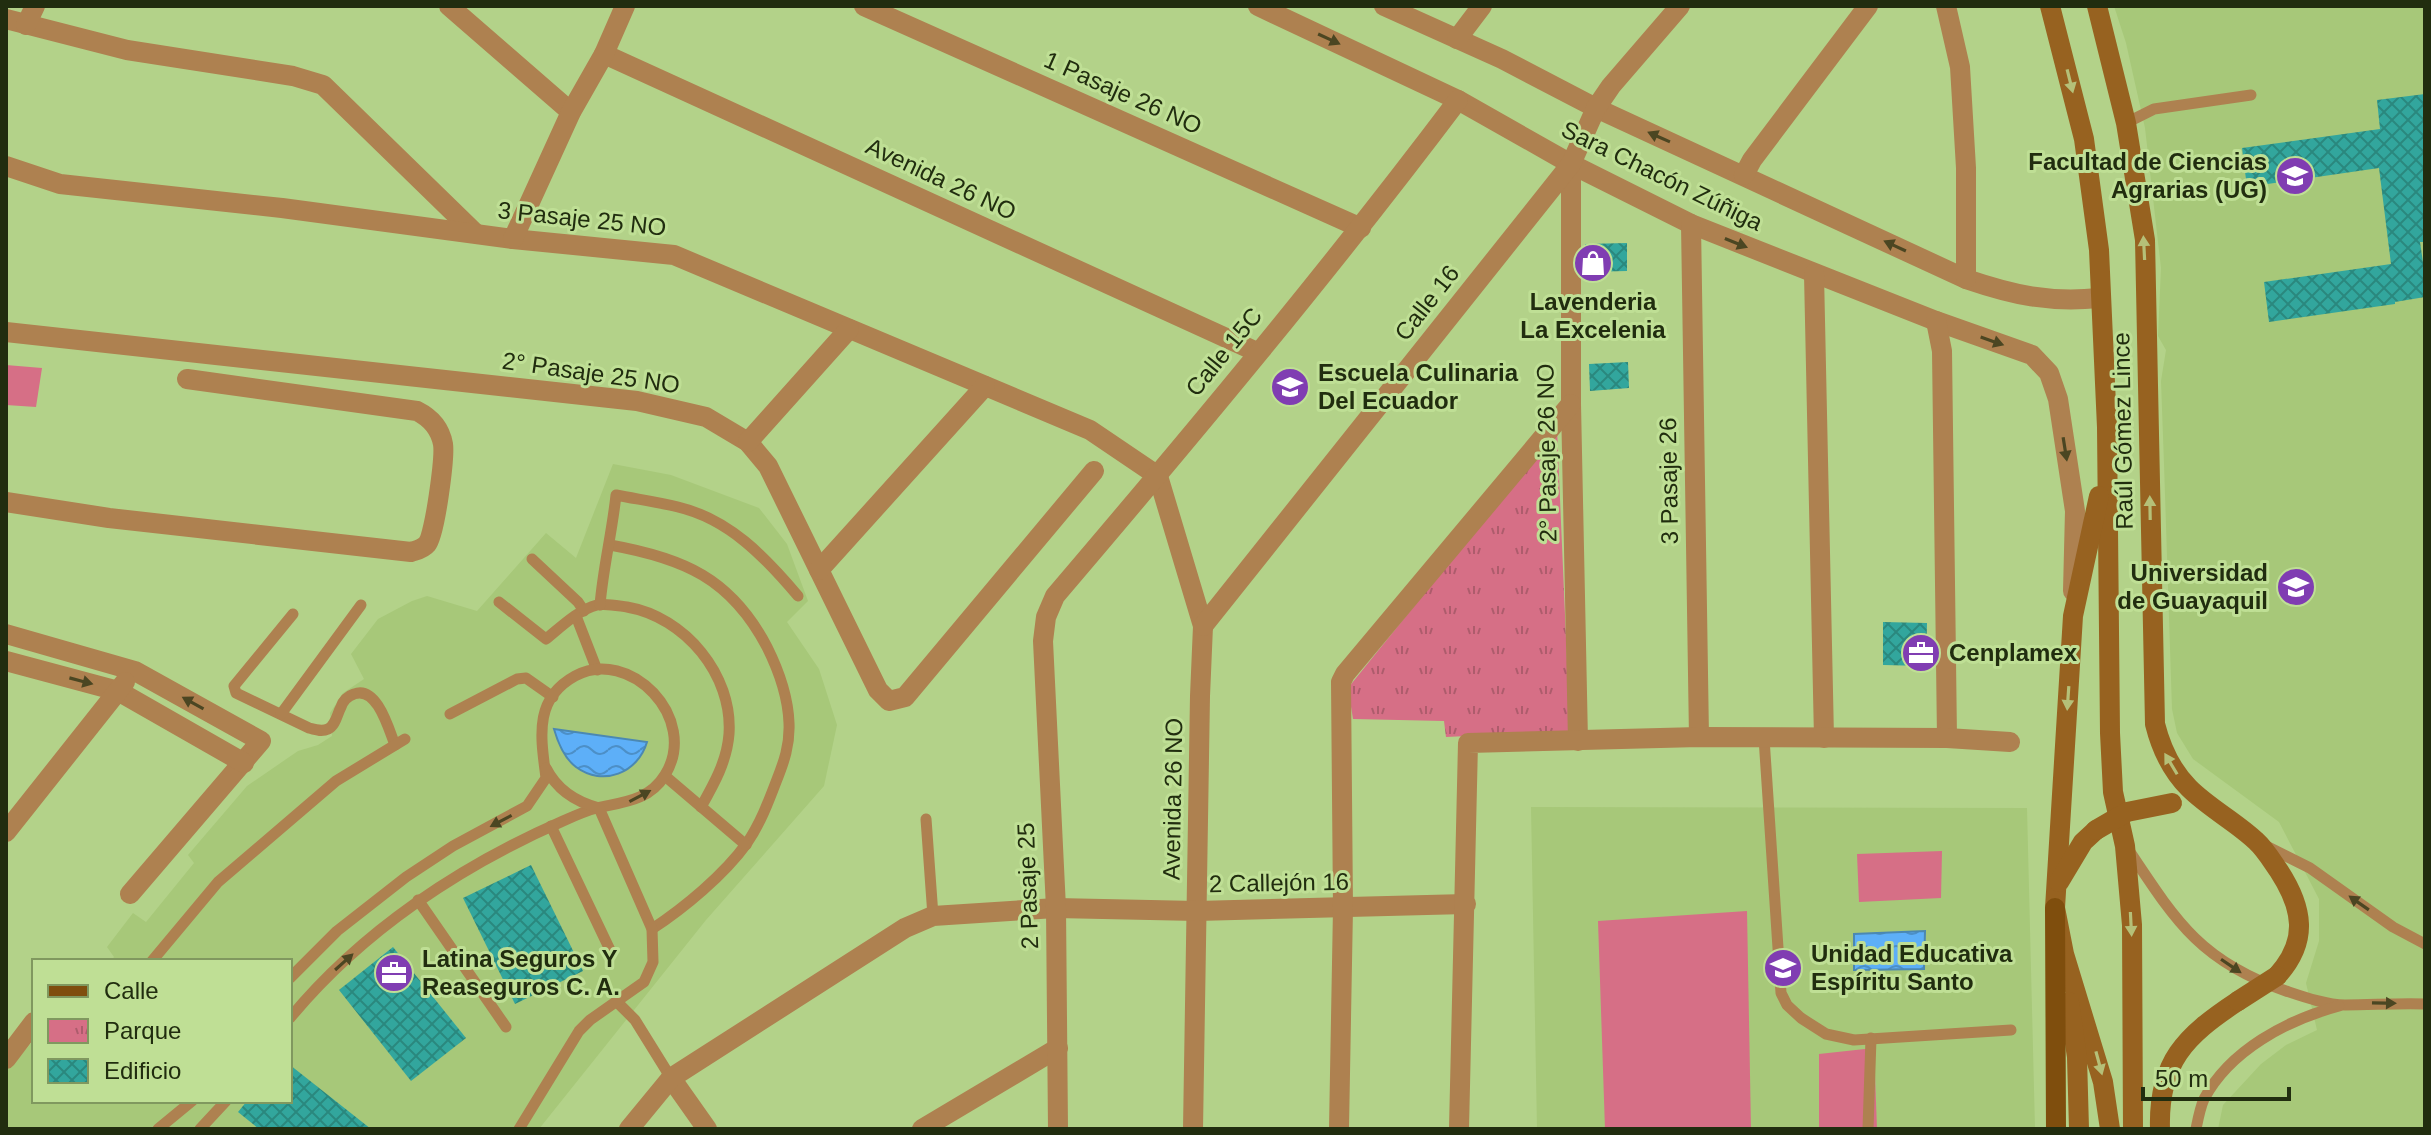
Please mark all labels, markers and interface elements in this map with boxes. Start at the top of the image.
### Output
one-way arrow [1317,32,1341,46]
street label: 1 Pasaje 26 NO [1040,46,1206,139]
one-way arrow [2065,69,2077,94]
street label: Sara Chacón Zúñiga [1557,115,1768,236]
one-way arrow [1647,130,1671,143]
street label: Avenida 26 NO [862,132,1020,225]
place label: Facultad de Ciencias Agrarias (UG) [2028,148,2267,203]
school or university icon: Facultad de Ciencias Agrarias (UG) [2274,155,2316,197]
street label: 3 Pasaje 25 NO [496,196,668,241]
one-way arrow [2138,235,2151,260]
one-way arrow [1725,237,1749,250]
one-way arrow [1883,239,1907,253]
shop icon: Lavenderia La Excelenia [1572,242,1614,284]
street label: Calle 16 [1389,260,1464,346]
place label: Lavenderia La Excelenia [1520,288,1666,343]
street label: Calle 15C [1180,302,1267,401]
street label: Raúl Gómez Lince [2107,332,2138,530]
one-way arrow [1981,335,2005,348]
street label: 2° Pasaje 25 NO [501,347,682,398]
place label: Escuela Culinaria Del Ecuador [1318,359,1519,414]
street label: 2° Pasaje 26 NO [1531,363,1562,543]
school or university icon: Escuela Culinaria Del Ecuador [1269,366,1311,408]
street label: 3 Pasaje 26 [1654,417,1683,545]
one-way arrow [2060,437,2072,462]
one-way arrow [2144,495,2157,520]
place label: Universidad de Guayaquil [2117,559,2268,614]
school or university icon: Universidad de Guayaquil [2275,566,2317,608]
office icon: Cenplamex [1900,632,1942,674]
place label: Cenplamex [1949,639,2078,666]
one-way arrow [69,676,94,688]
one-way arrow [2061,686,2074,711]
one-way arrow [182,696,204,710]
street label: Avenida 26 NO [1158,718,1187,880]
one-way arrow [2164,753,2178,775]
one-way arrow [629,790,652,803]
one-way arrow [490,814,513,827]
street label: 2 Pasaje 25 [1012,822,1043,950]
street label: 2 Callejón 16 [1209,868,1349,897]
one-way arrow [2349,896,2370,911]
one-way arrow [2125,912,2138,937]
place label: Unidad Educativa Espíritu Santo [1811,940,2013,995]
place label: Latina Seguros Y Reaseguros C. A. [422,945,620,1000]
school or university icon: Unidad Educativa Espíritu Santo [1762,947,1804,989]
office icon: Latina Seguros Y Reaseguros C. A. [373,952,415,994]
one-way arrow [334,953,353,971]
one-way arrow [2221,958,2242,973]
legend [32,959,292,1103]
text: Calle [104,977,159,1004]
one-way arrow [2372,997,2397,1009]
text: Parque [104,1017,181,1044]
one-way arrow [2093,1051,2105,1076]
scale bar [2143,1051,2289,1101]
text: Edificio [104,1057,181,1084]
text: 50 m [2155,1065,2208,1092]

